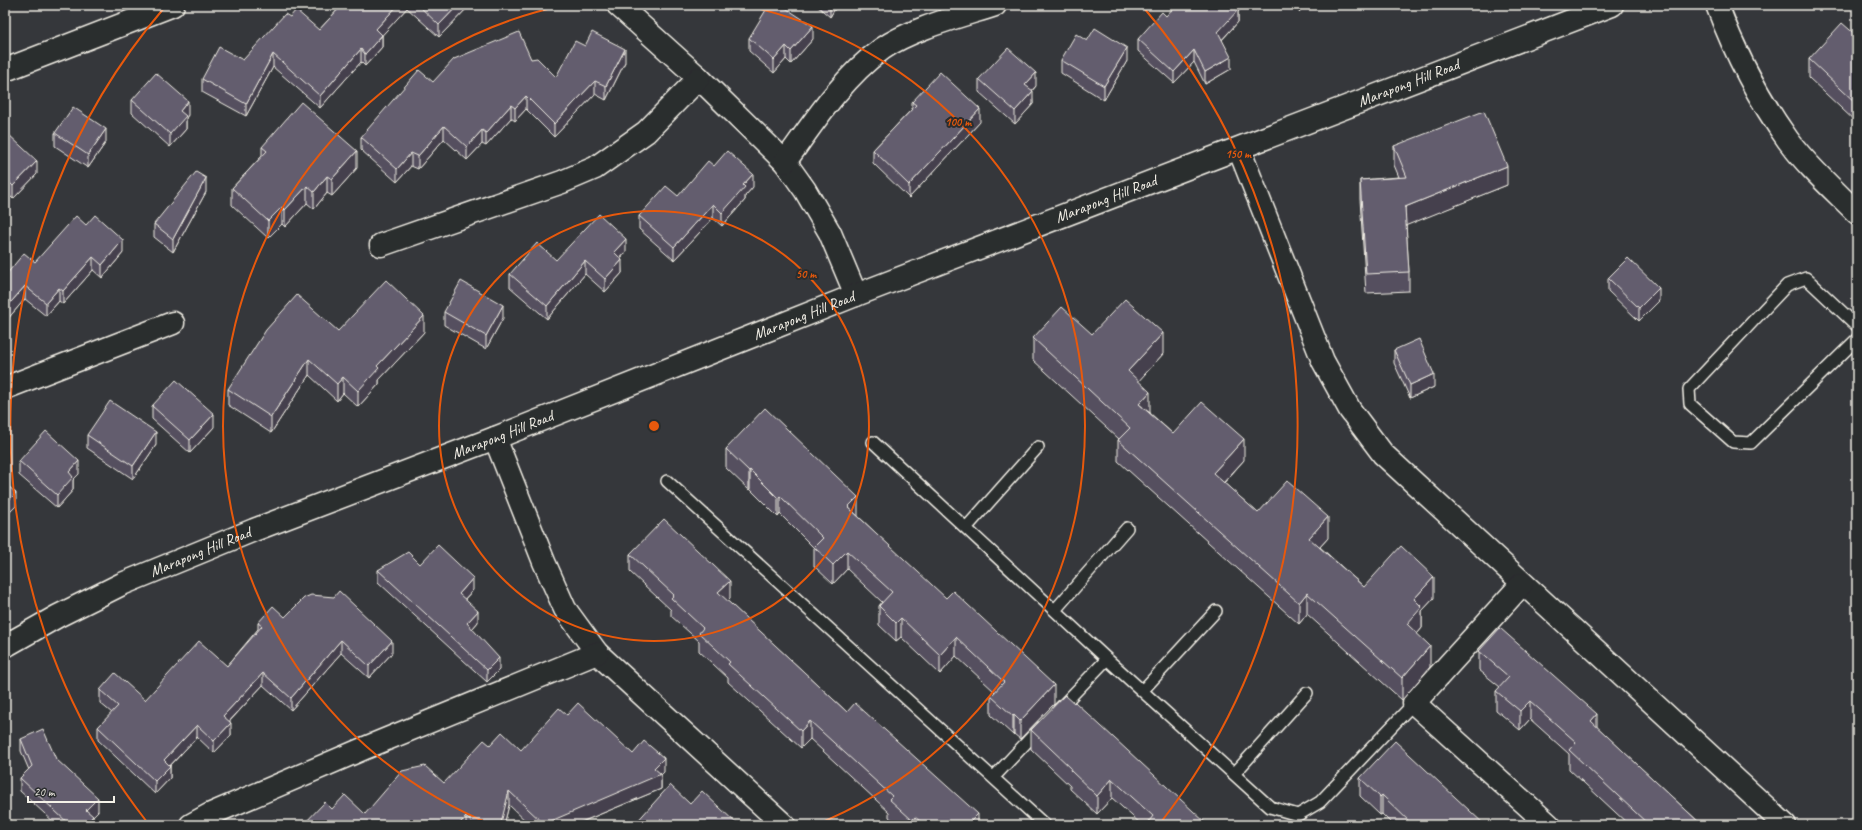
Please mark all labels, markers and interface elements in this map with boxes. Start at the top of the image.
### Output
street label: Marapong Hill Road [1355,54,1465,112]
text: 100 m [945,114,972,130]
text: 150 m [1225,146,1252,162]
street label: Marapong Hill Road [1052,170,1162,228]
text: 50 m [796,266,817,282]
street label: Marapong Hill Road [750,286,860,345]
street label: Marapong Hill Road [449,405,558,464]
centre of rings [647,419,661,433]
street label: Marapong Hill Road [147,521,256,582]
scale bar [28,778,114,804]
text: 20 m [34,784,56,800]

